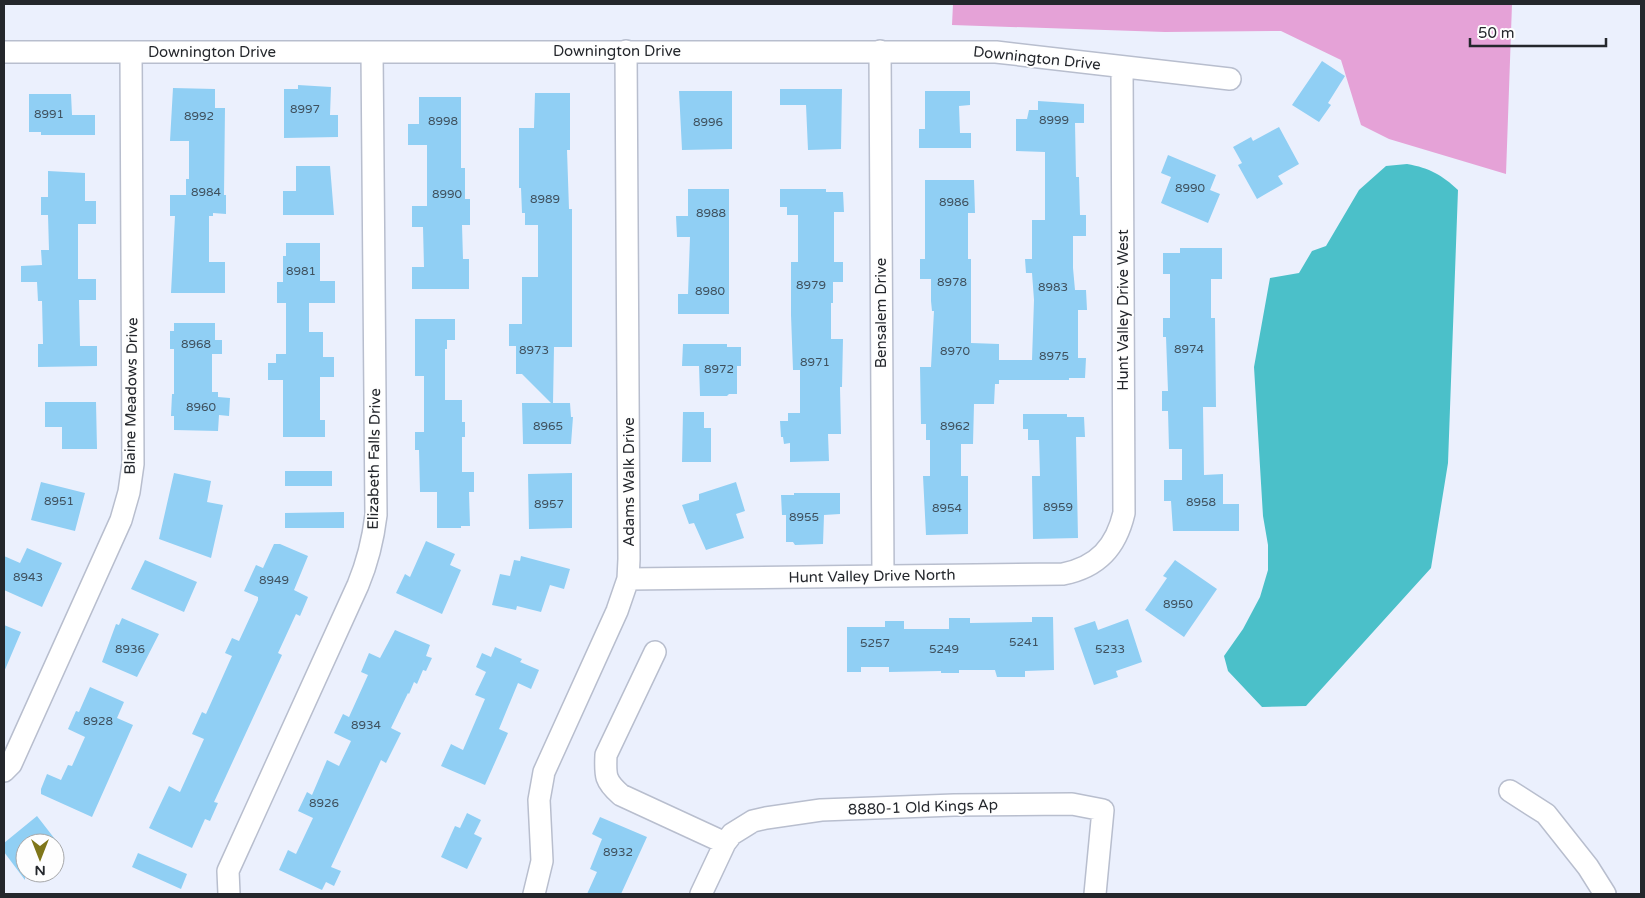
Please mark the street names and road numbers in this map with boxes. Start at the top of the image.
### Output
street label: Downington Drive [553,42,681,60]
street label: Downington Drive [972,42,1102,74]
street label: Downington Drive [148,43,276,61]
street label: Hunt Valley Drive West [1114,229,1132,391]
street label: Bensalem Drive [872,258,890,368]
street label: Blaine Meadows Drive [121,317,141,475]
street label: Elizabeth Falls Drive [364,388,384,530]
street label: Adams Walk Drive [620,417,638,547]
street label: Hunt Valley Drive North [788,566,956,586]
street label: 8880-1 Old Kings Ap [848,795,998,819]

